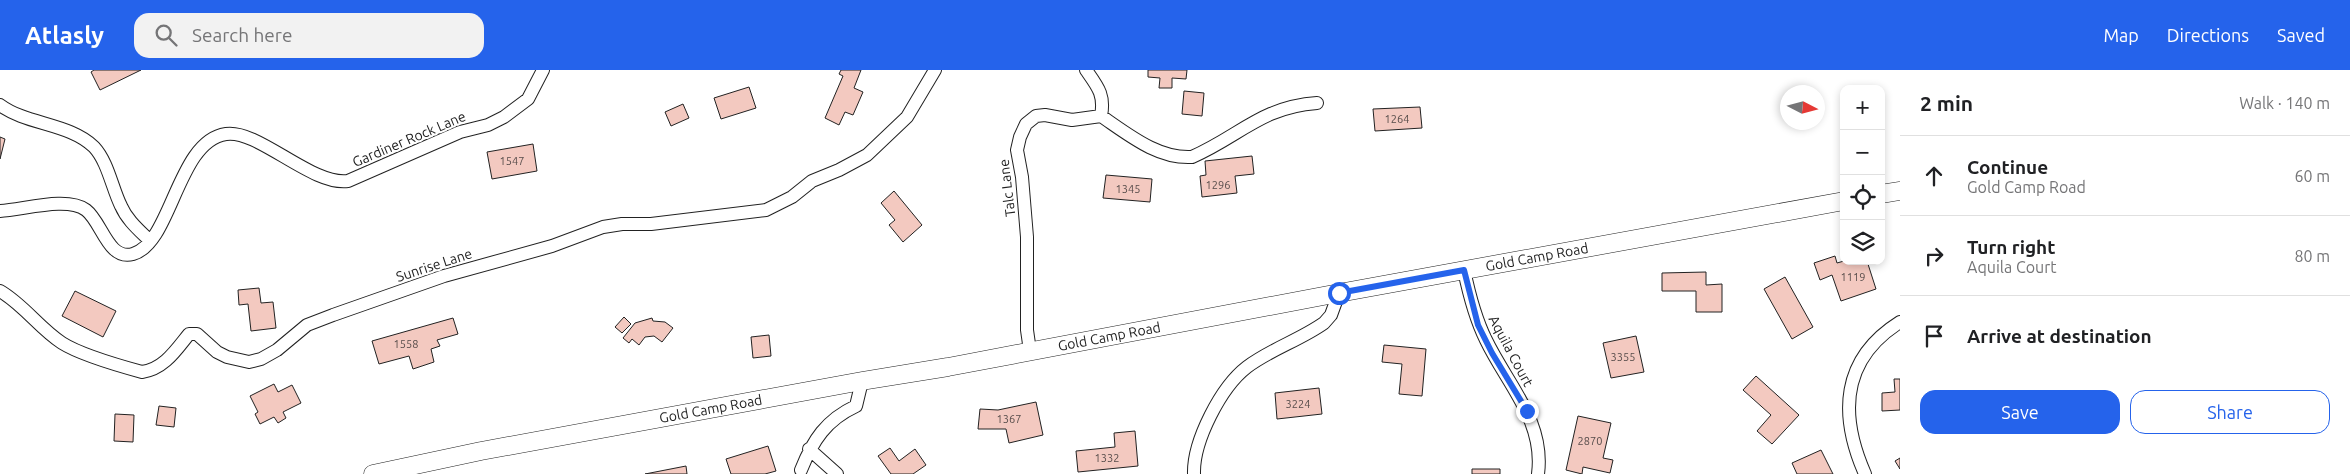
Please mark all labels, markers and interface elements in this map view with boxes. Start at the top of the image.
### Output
search box [134,13,484,58]
icon: search [152,21,180,49]
text: Atlasly [25,22,104,49]
text: Search here [192,24,292,46]
text: Map [2103,25,2139,45]
text: Directions [2167,25,2249,45]
text: Saved [2277,25,2325,45]
north arrow [1780,85,1825,130]
map controls [1840,85,1885,265]
button: + [1840,85,1885,130]
text: 2 min [1920,91,1973,115]
text: Walk · 140 m [2239,94,2330,112]
street label: Gardiner Rock Lane [350,108,468,170]
house number: 1264 [1385,113,1409,125]
button: − [1840,130,1885,175]
house number: 1547 [500,155,524,167]
text: Continue [1967,156,2048,178]
street label: Talc Lane [996,158,1018,218]
icon: ahead [1920,162,1948,190]
text: 60 m [2294,167,2330,185]
button: locate [1840,175,1885,220]
text: Gold Camp Road [1967,178,2086,196]
house number: 1296 [1206,179,1230,191]
house number: 1345 [1116,183,1140,195]
button: layers [1840,220,1885,265]
text: Turn right [1967,236,2055,258]
street label: Gold Camp Road [1484,240,1590,274]
icon: right [1920,242,1948,270]
street label: Sunrise Lane [394,245,474,285]
text: 80 m [2294,247,2330,265]
text: Aquila Court [1967,258,2057,276]
house number: 1119 [1841,271,1865,283]
route start [1328,282,1351,305]
street label: Aquila Court [1486,313,1537,390]
street label: Gold Camp Road [1057,319,1162,354]
icon: arrive [1920,322,1948,350]
text: Arrive at destination [1967,325,2152,347]
house number: 1558 [394,338,418,350]
house number: 3355 [1611,351,1635,363]
button: Save [1920,390,2120,434]
button: Share [2130,390,2330,434]
street label: Gold Camp Road [658,392,763,426]
house number: 3224 [1286,398,1310,410]
route end [1516,400,1539,423]
house number: 1367 [997,413,1021,425]
house number: 2870 [1578,435,1602,447]
house number: 1332 [1095,452,1119,464]

